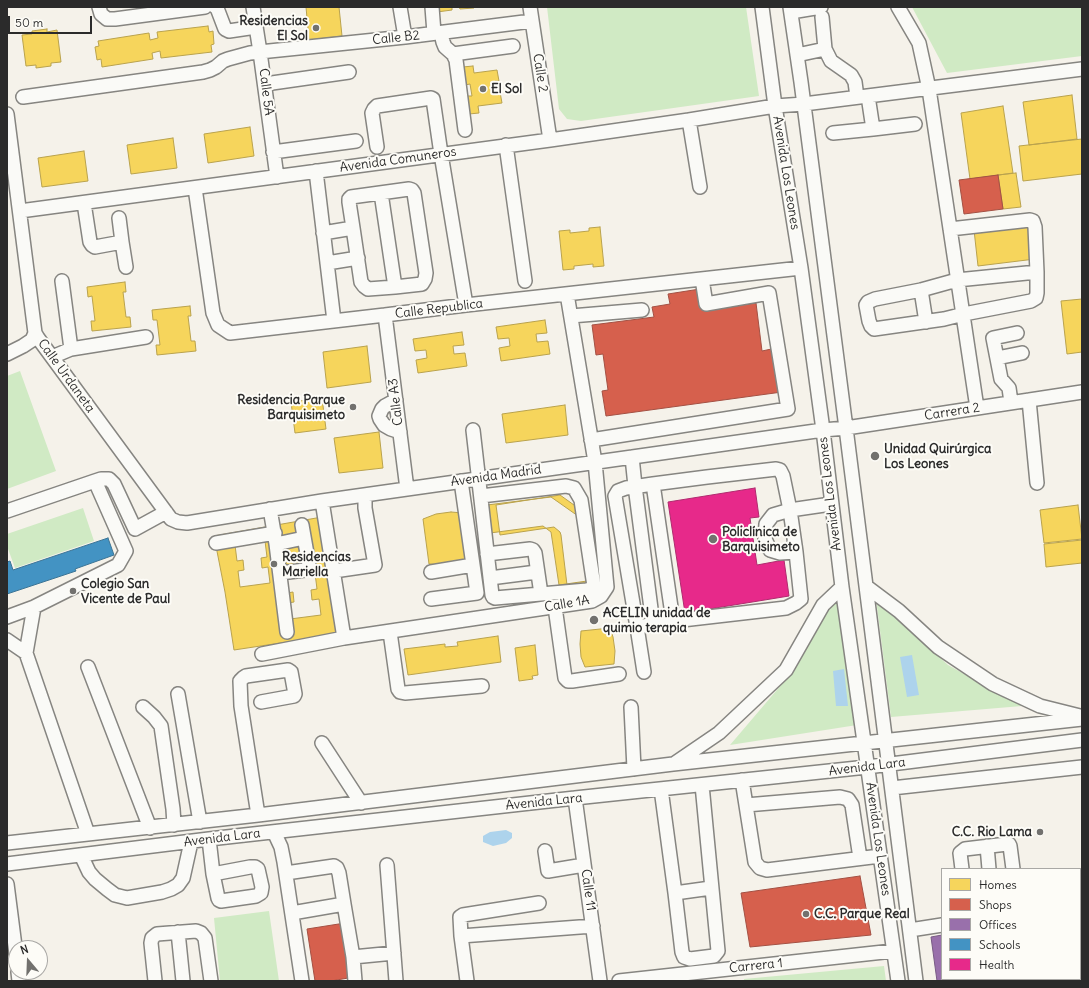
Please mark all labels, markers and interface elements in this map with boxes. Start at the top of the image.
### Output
scale bar [10,8,94,34]
place label: Residencias El Sol [239,13,308,44]
text: 50 m [15,15,43,30]
marker: Residencias El Sol [311,23,321,33]
street label: Calle B2 [372,28,420,48]
street label: Calle 2 [529,53,551,93]
street label: Calle 5A [255,67,277,117]
place label: El Sol [491,81,522,97]
marker: El Sol [478,84,488,94]
street label: Avenida Los Leones [769,115,803,231]
street label: Avenida Comuneros [339,144,457,176]
street label: Calle Republica [394,296,484,322]
street label: Calle Urdaneta [34,336,98,416]
street label: Calle A3 [385,377,407,427]
place label: Residencia Parque Barquisimeto [237,392,345,423]
street label: Carrera 2 [923,400,981,424]
marker: Residencia Parque Barquisimeto [348,402,358,412]
street label: Avenida Los Leones [815,436,845,552]
place label: Unidad Quirúrgica Los Leones [884,441,991,472]
marker: Unidad Quirúrgica Los Leones [869,450,881,462]
street label: Avenida Madrid [450,462,542,490]
place label: Policlínica de Barquisimeto [722,524,800,555]
marker: Policlínica de Barquisimeto [707,533,719,545]
place label: Residencias Mariella [282,549,351,580]
marker: Residencias Mariella [269,559,279,569]
place label: Colegio San Vicente de Paul [81,576,170,607]
marker: Colegio San Vicente de Paul [68,586,78,596]
street label: Calle 1A [543,592,591,616]
place label: ACELIN unidad de quimio terapia [603,605,711,636]
marker: ACELIN unidad de quimio terapia [588,614,600,626]
street label: Avenida Lara [828,755,906,779]
street label: Avenida Los Leones [862,781,894,897]
street label: Avenida Lara [505,790,583,814]
place label: C.C. Rio Lama [952,824,1032,840]
street label: Avenida Lara [183,826,261,850]
marker: C.C. Rio Lama [1035,827,1045,837]
street label: Calle 11 [577,868,599,912]
legend [941,868,1081,980]
text: Homes [979,877,1017,892]
text: Shops [979,897,1012,912]
place label: C.C. Parque Real [814,906,910,922]
marker: C.C. Parque Real [801,909,811,919]
text: Offices [979,917,1017,932]
text: Schools [979,937,1020,952]
north arrow [8,940,48,980]
text: N [19,942,30,957]
street label: Carrera 1 [728,955,784,977]
text: Health [979,957,1015,972]

